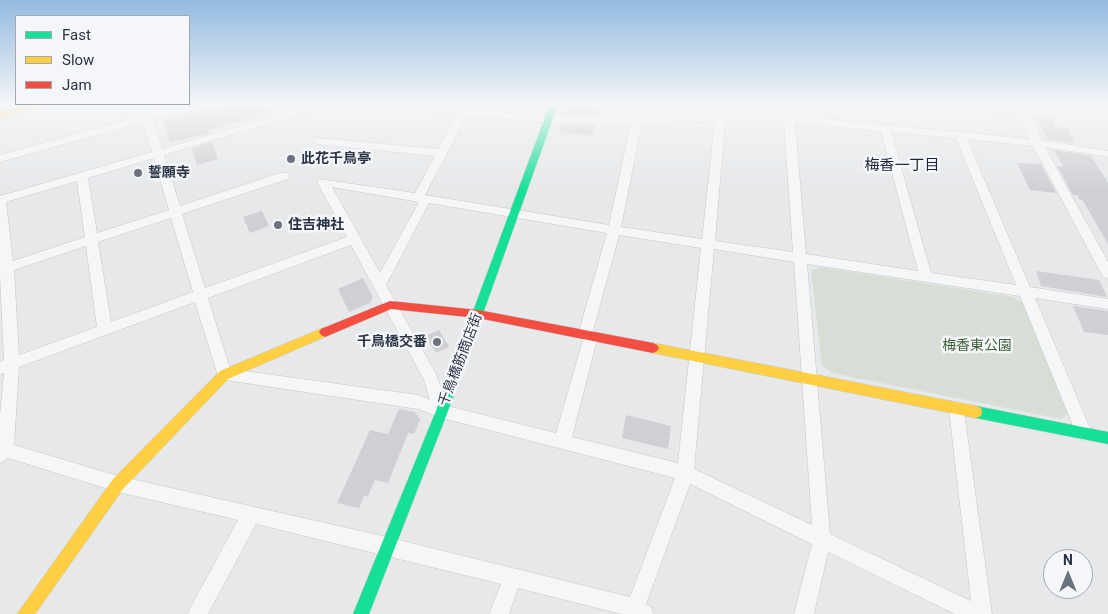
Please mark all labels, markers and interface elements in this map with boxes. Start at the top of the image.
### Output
legend [15,15,190,105]
text: Fast [62,26,91,44]
text: Slow [62,51,94,69]
text: Jam [62,76,92,94]
place label: 此花千鳥亭 [301,151,371,167]
marker: 此花千鳥亭 [285,153,297,165]
district label: 梅香一丁目 [865,157,939,175]
place label: 誓願寺 [148,165,190,181]
marker: 誓願寺 [132,167,144,179]
place label: 住吉神社 [288,217,344,233]
marker: 住吉神社 [272,219,284,231]
street label: 千鳥橋筋商店街 [436,311,486,409]
place label: 千鳥橋交番 [357,334,427,350]
marker: 千鳥橋交番 [431,336,443,348]
park label: 梅香東公園 [942,338,1012,354]
north arrow [1043,549,1093,599]
text: N [1063,552,1073,568]

